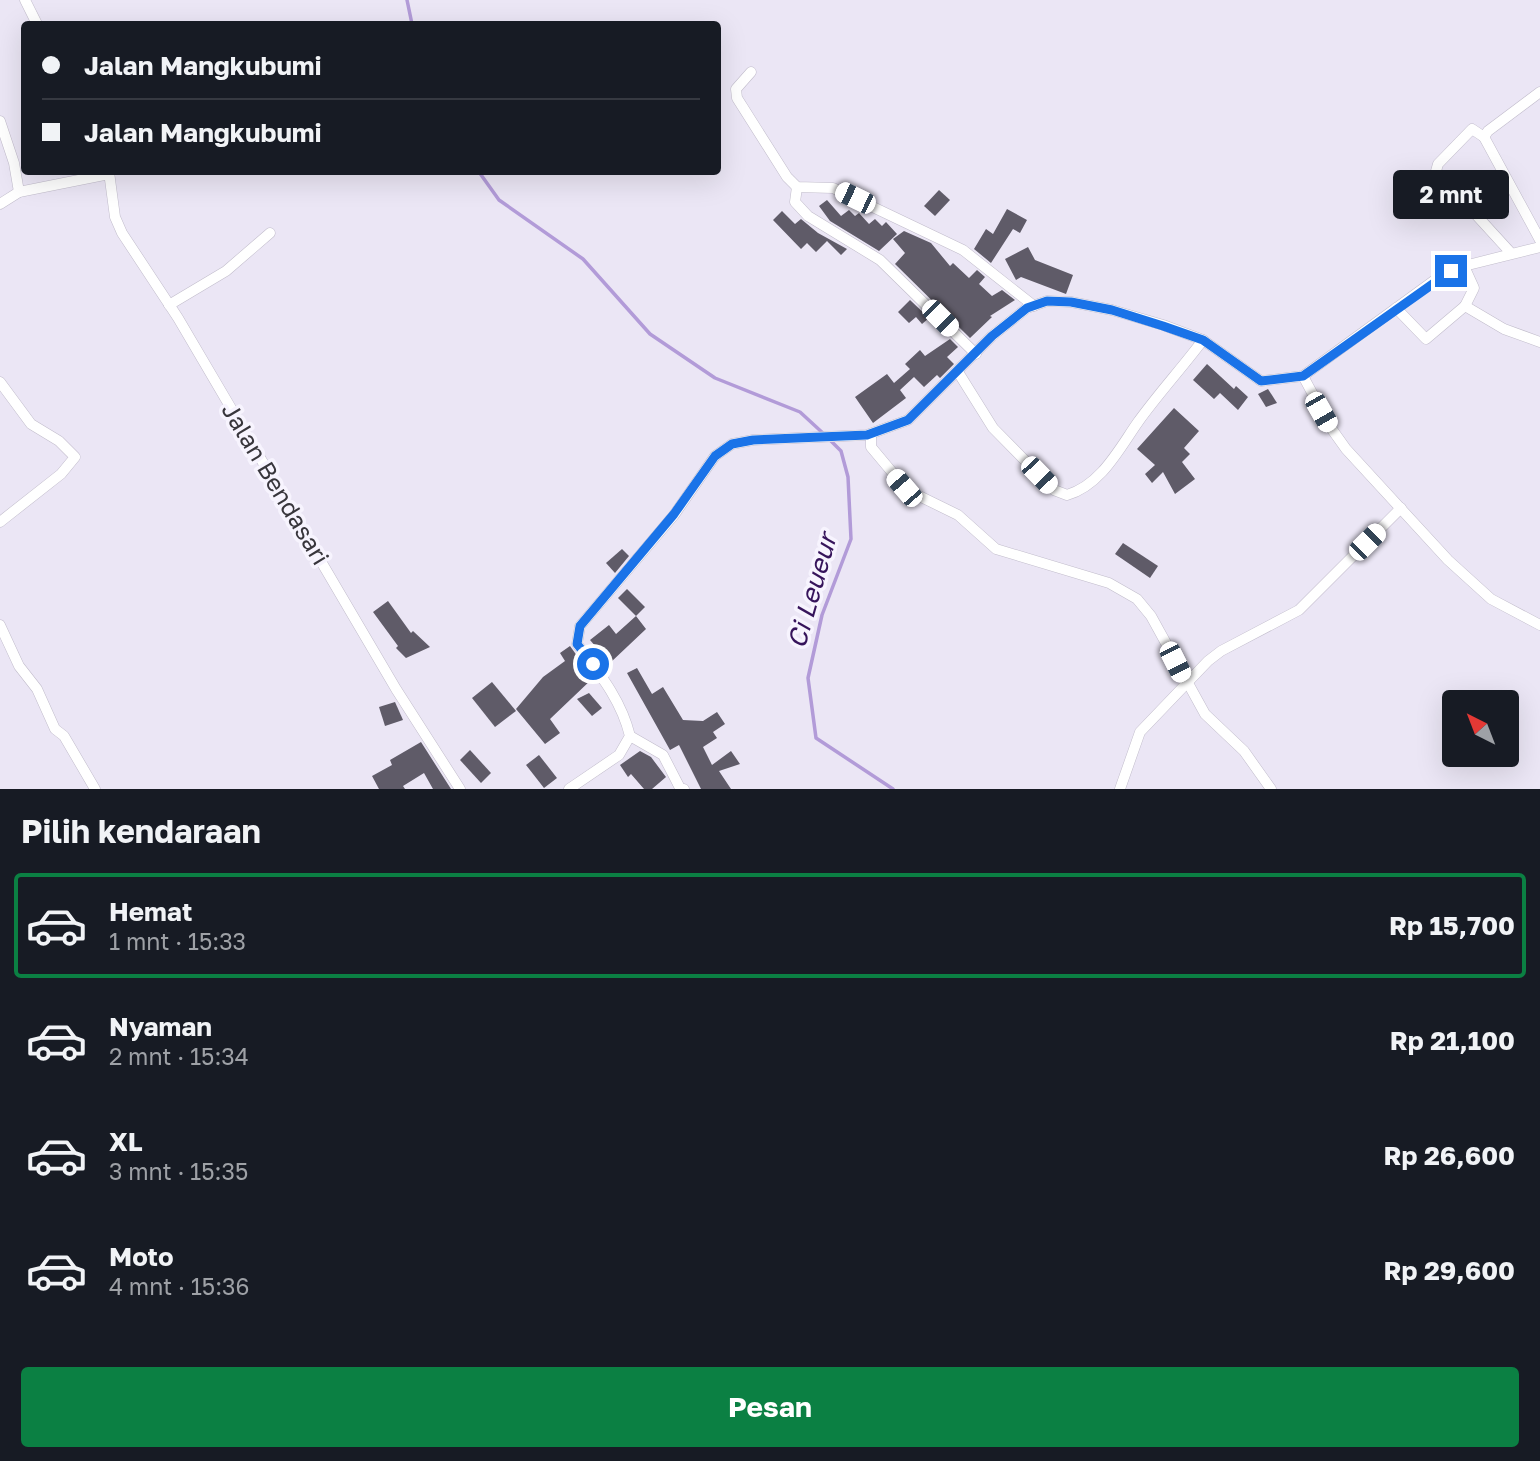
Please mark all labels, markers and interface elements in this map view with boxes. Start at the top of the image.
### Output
text: Jalan Mangkubumi [84,50,322,81]
text: Jalan Mangkubumi [84,117,322,148]
callout: 2 mnt [1393,170,1509,218]
car [832,179,879,217]
text: 2 mnt [1419,180,1483,208]
route end [1435,255,1467,287]
car [918,296,963,340]
car [1302,389,1341,435]
street label: Jalan Bendasari [216,397,336,570]
car [1017,453,1062,497]
car [883,465,926,511]
car [1345,520,1390,564]
water label: Ci Leueur [780,526,844,652]
car [1157,639,1194,685]
route start [577,648,609,680]
north arrow [1442,690,1519,766]
map controls [1442,690,1519,767]
text: Pilih kendaraan [21,812,261,850]
icon: car [25,894,88,957]
text: Hemat [109,896,192,927]
text: Rp 15,700 [1389,910,1515,941]
text: 1 mnt · 15:33 [109,927,246,955]
icon: car [25,1009,88,1072]
text: Nyaman [109,1011,212,1042]
text: Rp 21,100 [1390,1025,1515,1056]
text: 2 mnt · 15:34 [109,1042,249,1070]
icon: car [25,1124,88,1187]
text: XL [109,1126,143,1157]
text: Rp 26,600 [1383,1140,1515,1171]
text: 3 mnt · 15:35 [109,1157,248,1185]
icon: car [25,1239,88,1302]
text: Moto [109,1241,174,1272]
text: Rp 29,600 [1383,1255,1515,1286]
text: 4 mnt · 15:36 [109,1272,249,1300]
button: Pesan [21,1367,1519,1447]

